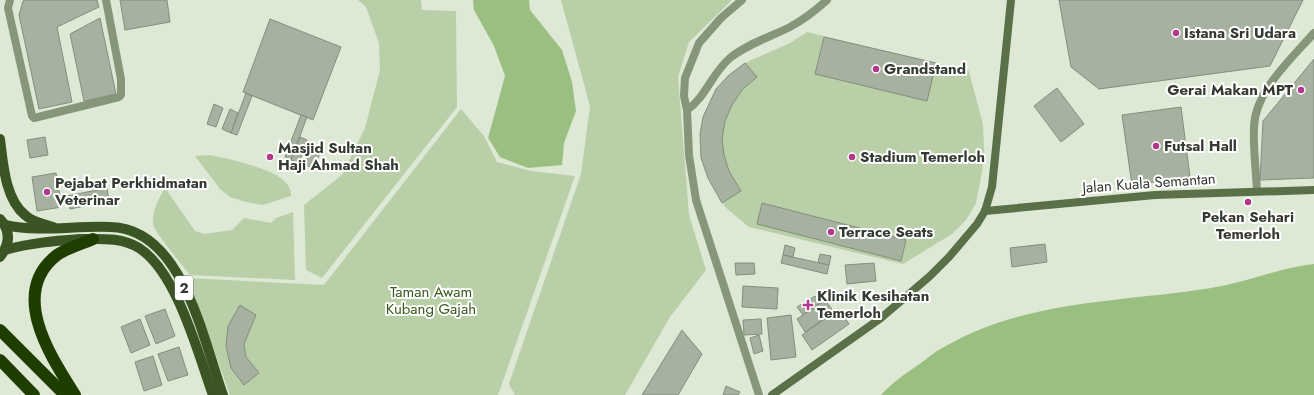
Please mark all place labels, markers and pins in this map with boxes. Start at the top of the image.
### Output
place label: Istana Sri Udara [1184,22,1296,44]
marker: Istana Sri Udara [1171,28,1181,38]
place label: Grandstand [884,58,966,80]
marker: Grandstand [871,64,881,74]
place label: Gerai Makan MPT [1167,79,1294,101]
marker: Gerai Makan MPT [1296,85,1306,95]
place label: Futsal Hall [1164,135,1237,157]
place label: Masjid Sultan Haji Ahmad Shah [278,137,399,176]
marker: Futsal Hall [1151,141,1161,151]
place label: Stadium Temerloh [860,146,985,168]
marker: Masjid Sultan Haji Ahmad Shah [265,152,275,162]
marker: Stadium Temerloh [847,152,857,162]
place label: Pejabat Perkhidmatan Veterinar [54,172,207,211]
marker: Pejabat Perkhidmatan Veterinar [42,187,52,197]
marker: Pekan Sehari Temerloh [1243,197,1253,207]
place label: Pekan Sehari Temerloh [1202,206,1294,245]
place label: Terrace Seats [839,221,933,243]
marker: Terrace Seats [826,227,836,237]
place label: Klinik Kesihatan Temerloh [817,285,929,324]
marker: Klinik Kesihatan Temerloh [802,299,814,311]

